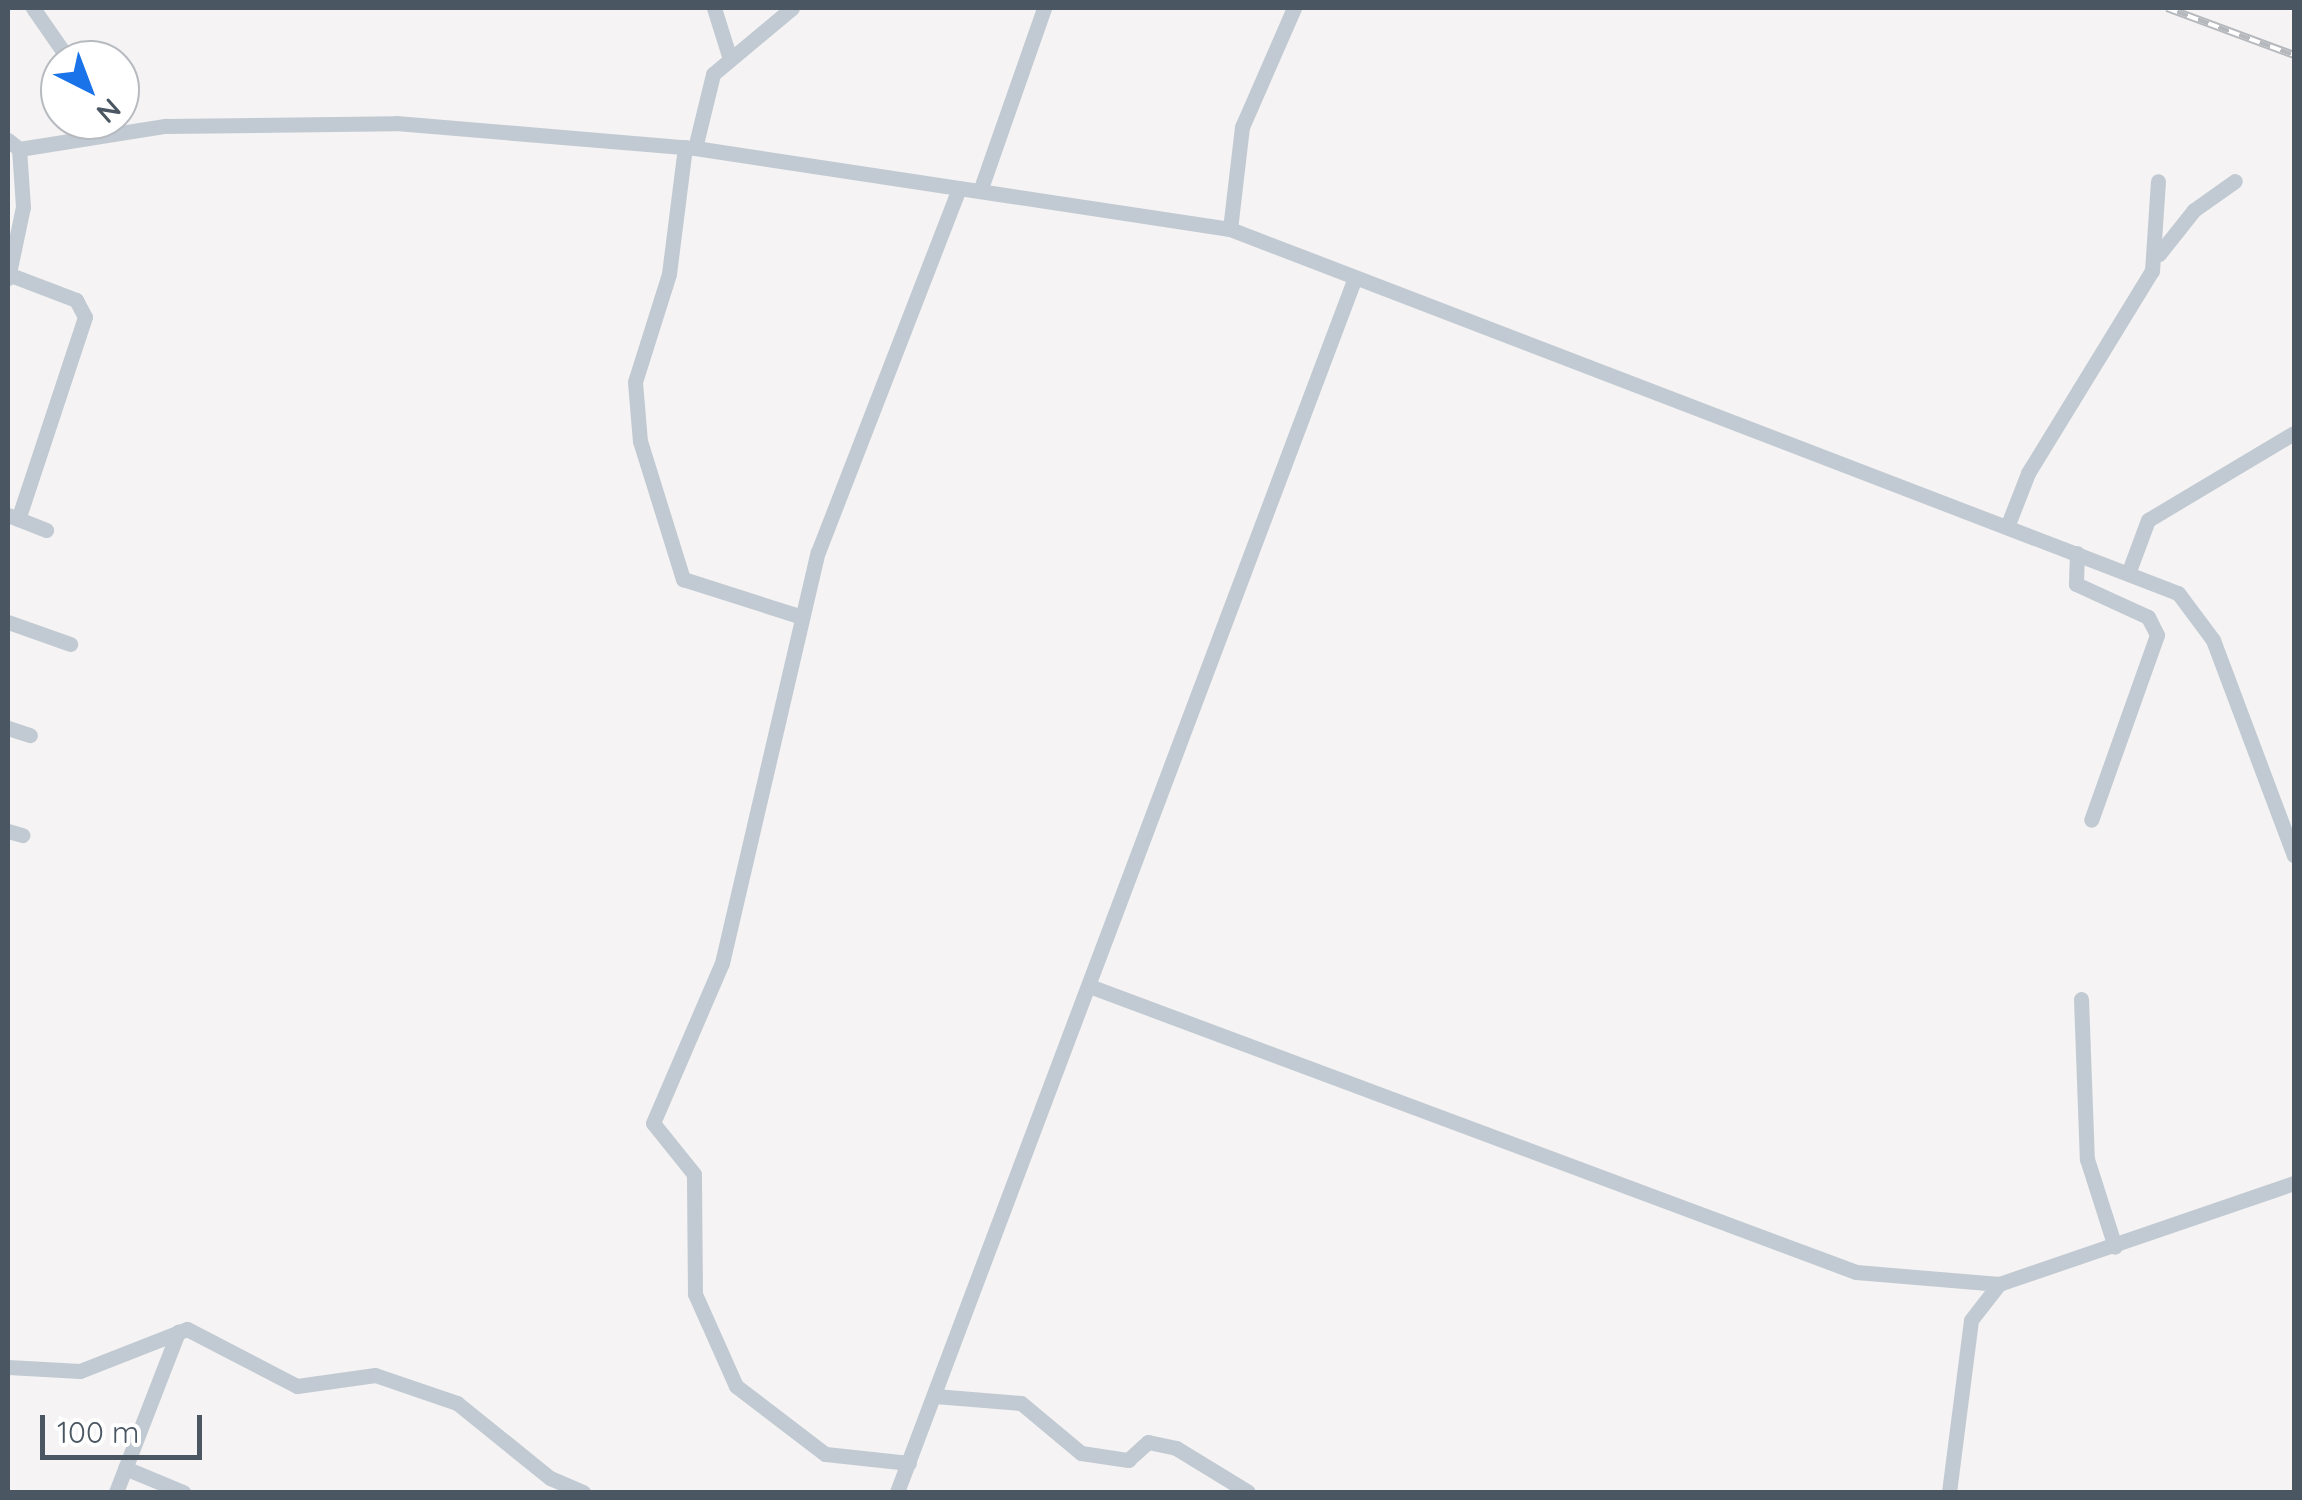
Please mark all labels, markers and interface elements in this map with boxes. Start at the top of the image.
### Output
north arrow [40,40,140,140]
text: N [90,91,128,131]
scale bar [45,1395,208,1457]
text: 100 m [57,1413,139,1451]

